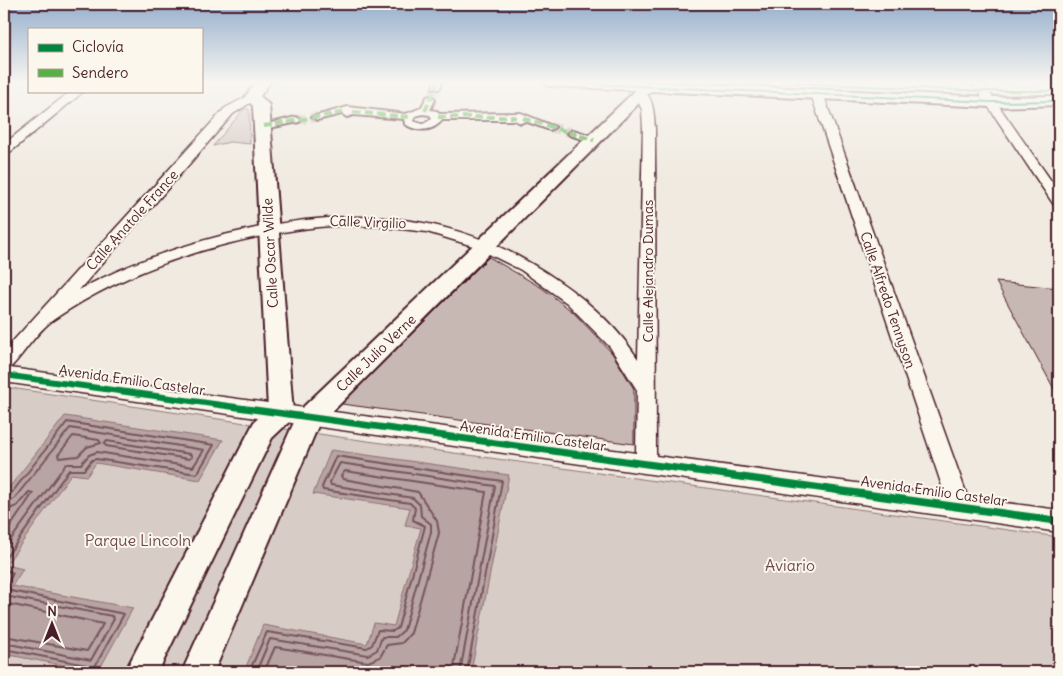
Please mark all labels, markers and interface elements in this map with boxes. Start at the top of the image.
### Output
legend [28,28,202,92]
text: Ciclovía [72,37,124,56]
text: Sendero [72,63,128,82]
street label: Calle Anatole France [82,166,182,274]
street label: Calle Oscar Wilde [258,197,282,309]
street label: Calle Alejandro Dumas [639,200,657,342]
street label: Calle Virgilio [329,212,407,232]
street label: Calle Alfredo Tennyson [856,229,920,371]
street label: Calle Julio Verne [332,310,420,396]
street label: Avenida Emilio Castelar [58,361,207,399]
street label: Avenida Emilio Castelar [459,417,608,455]
street label: Avenida Emilio Castelar [860,472,1009,510]
park label: Parque Lincoln [85,530,191,550]
park label: Aviario [765,555,815,575]
north arrow [28,598,78,648]
text: N [47,602,57,620]

